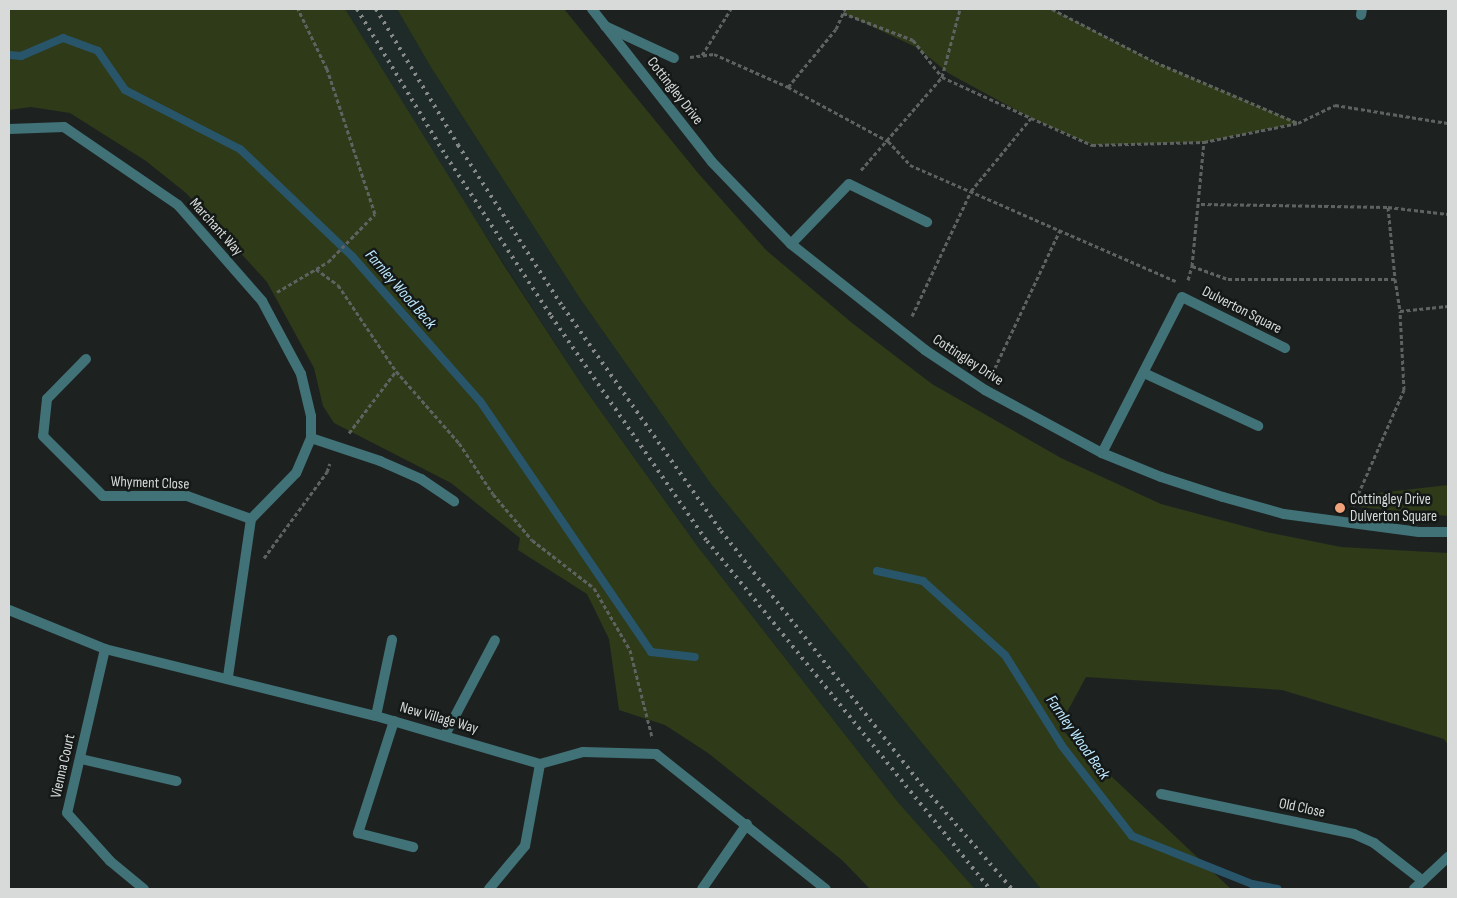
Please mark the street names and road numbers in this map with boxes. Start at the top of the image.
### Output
street label: Cottingley Drive [643,54,707,128]
street label: Marchant Way [185,195,247,259]
street label: Dulverton Square [1199,282,1285,338]
street label: Cottingley Drive [929,330,1007,390]
street label: Whyment Close [110,473,190,493]
street label: New Village Way [398,698,480,738]
street label: Vienna Court [47,732,79,800]
street label: Old Close [1277,794,1327,822]

